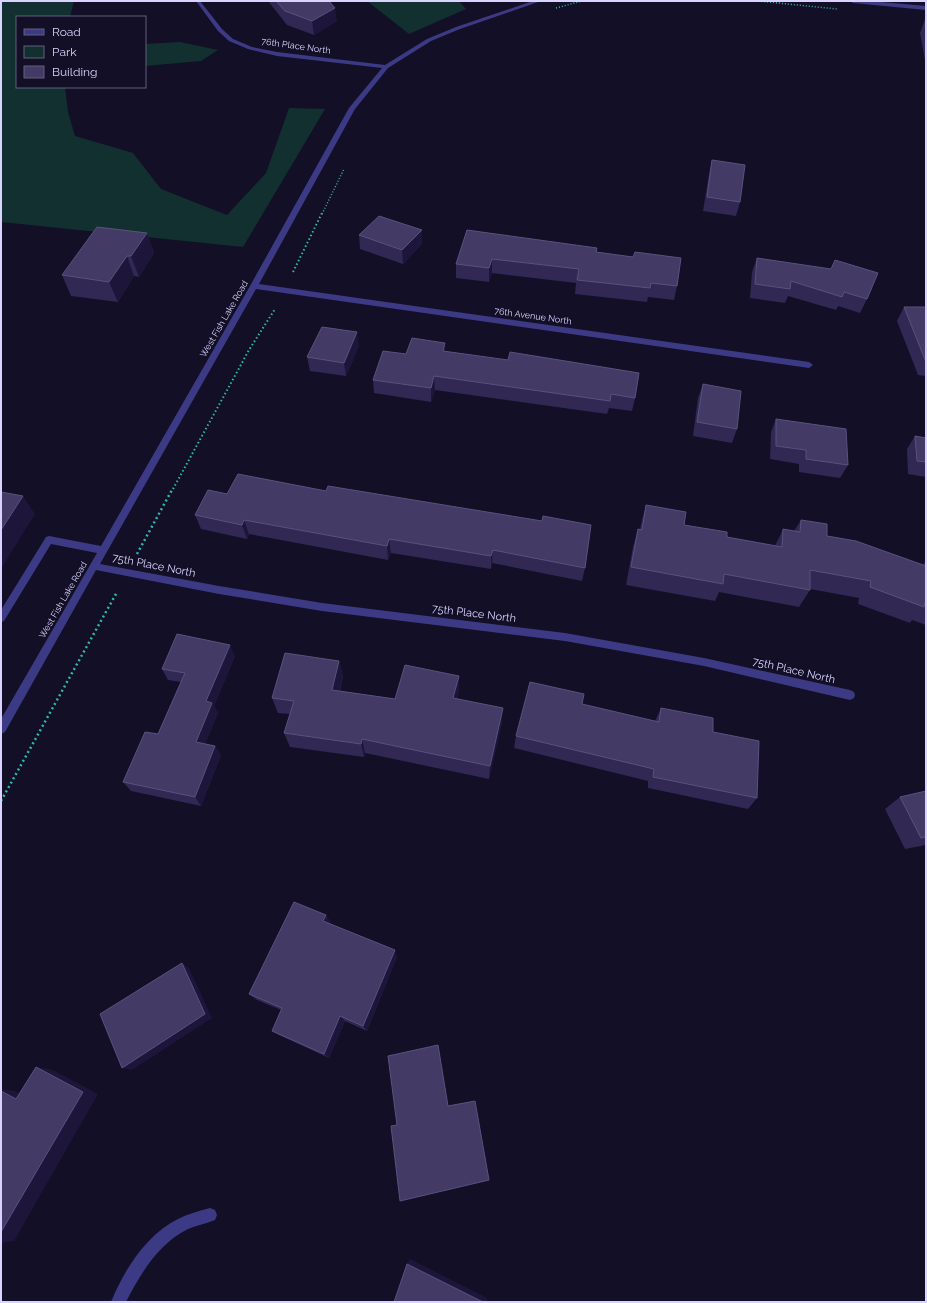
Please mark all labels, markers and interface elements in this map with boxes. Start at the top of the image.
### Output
legend [16,16,146,88]
text: Road [52,25,81,39]
street label: 76th Place North [261,36,331,56]
text: Park [52,45,77,59]
text: Building [52,65,98,79]
street label: West Fish Lake Road [198,279,250,359]
street label: 76th Avenue North [494,306,572,326]
street label: 75th Place North [111,551,197,580]
street label: West Fish Lake Road [37,560,89,640]
street label: 75th Place North [431,602,517,625]
street label: 75th Place North [751,655,837,686]

